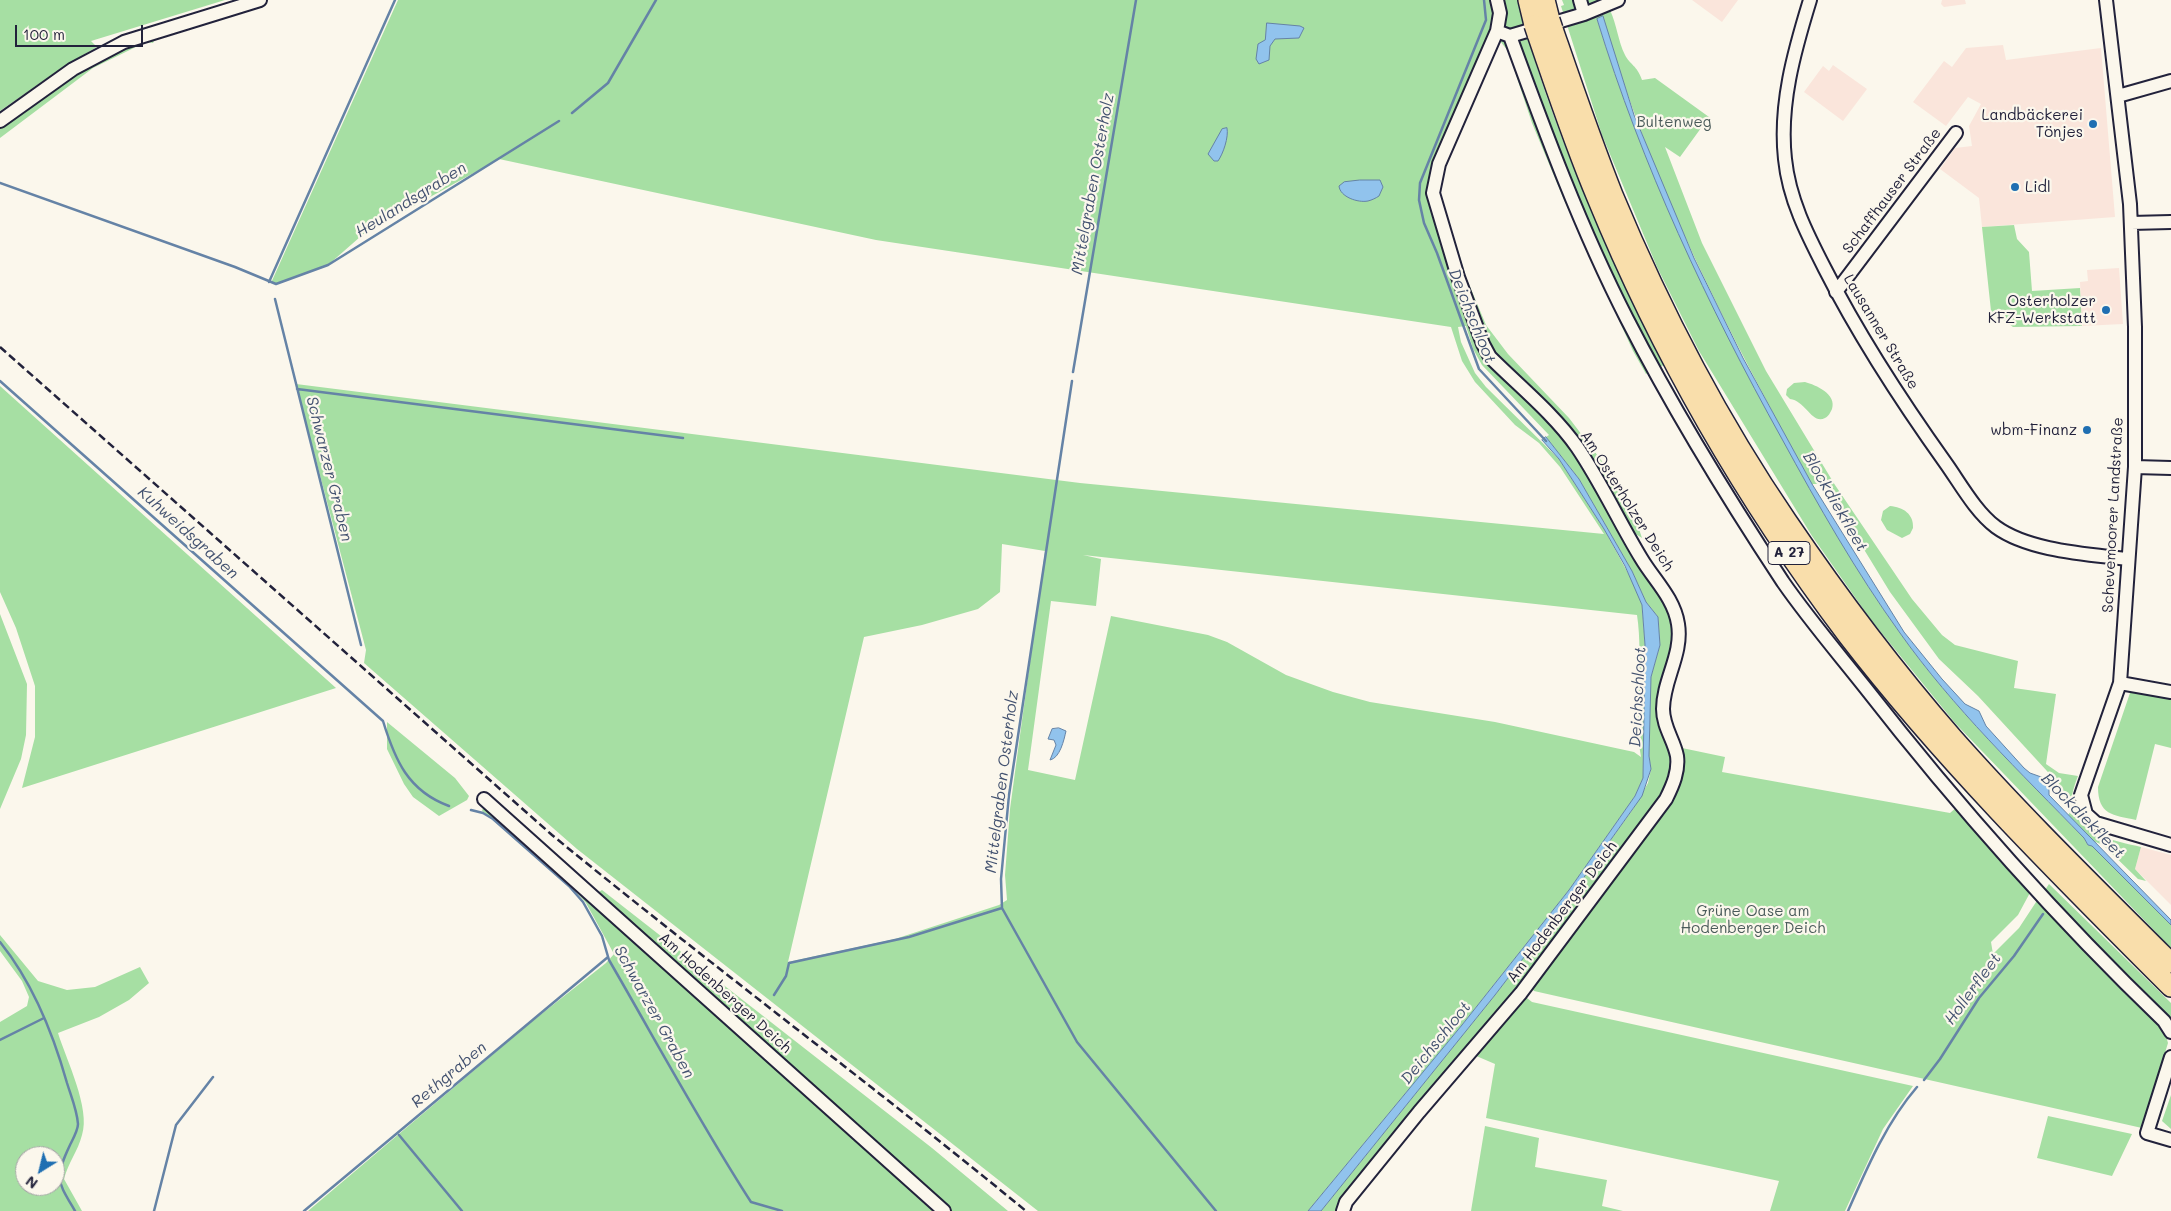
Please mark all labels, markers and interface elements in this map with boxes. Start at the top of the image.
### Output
scale bar [18,15,145,47]
text: 100 m [23,24,65,44]
water label: Mittelgraben Osterholz [1068,92,1118,276]
place label: Landbäckerei Tönjes [1982,106,2083,141]
park label: Bultenweg [1636,113,1712,131]
marker: Landbäckerei Tönjes [2087,118,2099,130]
street label: Schaffhauser Straße [1839,125,1945,257]
water label: Heulandsgraben [352,158,470,242]
place label: Lidl [2025,178,2051,196]
marker: Lidl [2009,181,2021,193]
water label: Deichschloot [1444,266,1500,366]
street label: Lausanner Straße [1840,271,1922,393]
place label: Osterholzer KFZ-Werkstatt [1988,292,2096,327]
marker: Osterholzer KFZ-Werkstatt [2100,304,2112,316]
water label: Schwarzer Graben [302,395,356,543]
street label: Schevemoorer Landstraße [2099,417,2127,613]
place label: wbm-Finanz [1990,421,2077,439]
marker: wbm-Finanz [2081,424,2093,436]
street label: Am Osterholzer Deich [1576,427,1678,575]
water label: Blockdiekfleet [1799,449,1871,555]
water label: Kuhweidsgraben [134,483,242,583]
road number: A 27 [1768,542,1810,564]
water label: Deichschloot [1626,646,1650,748]
water label: Mittelgraben Osterholz [981,690,1023,874]
water label: Blockdiekfleet [2037,769,2129,863]
street label: Am Hodenberger Deich [1503,838,1621,986]
park label: Grüne Oase am Hodenberger Deich [1681,902,1825,937]
street label: Am Hodenberger Deich [655,929,795,1057]
water label: Schwarzer Graben [610,942,698,1082]
water label: Hollerfleet [1941,949,2005,1029]
water label: Deichschloot [1397,998,1475,1088]
water label: Rethgraben [407,1038,491,1112]
north arrow [15,1146,65,1196]
text: N [22,1172,41,1194]

